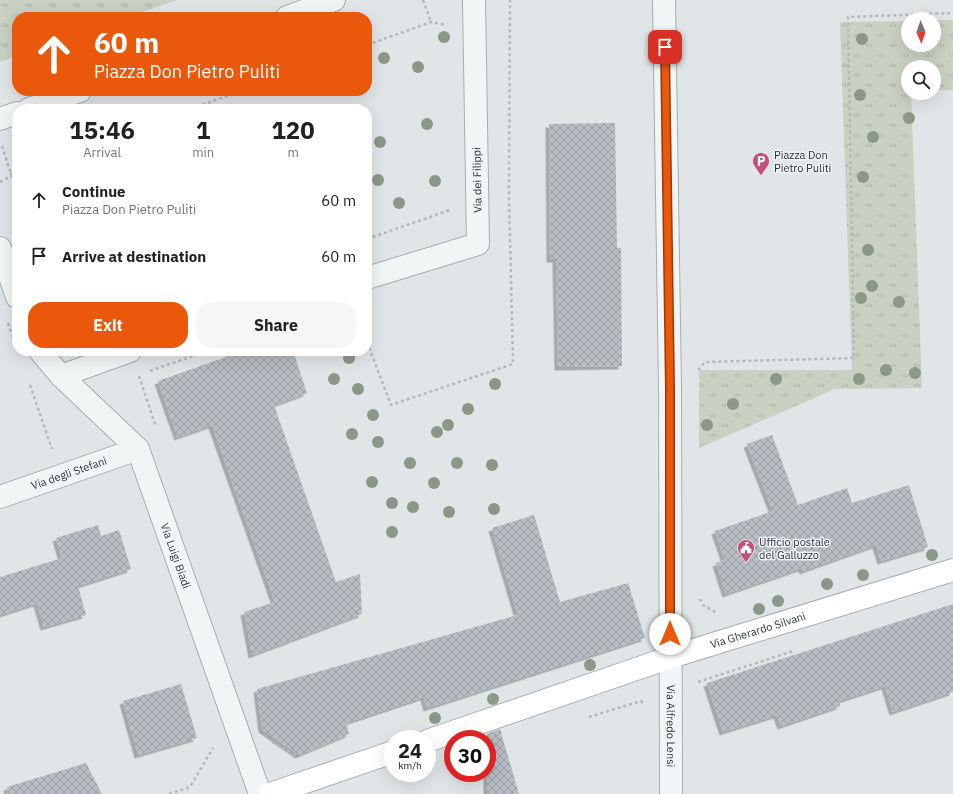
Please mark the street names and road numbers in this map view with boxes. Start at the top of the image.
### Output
street label: Via dei Filippi [469,147,485,213]
street label: Via degli Stefani [29,453,109,493]
street label: Via Luigi Biadi [158,521,194,590]
street label: Via Gherardo Silvani [708,609,807,651]
street label: Via Alfredo Lensi [664,685,678,767]

